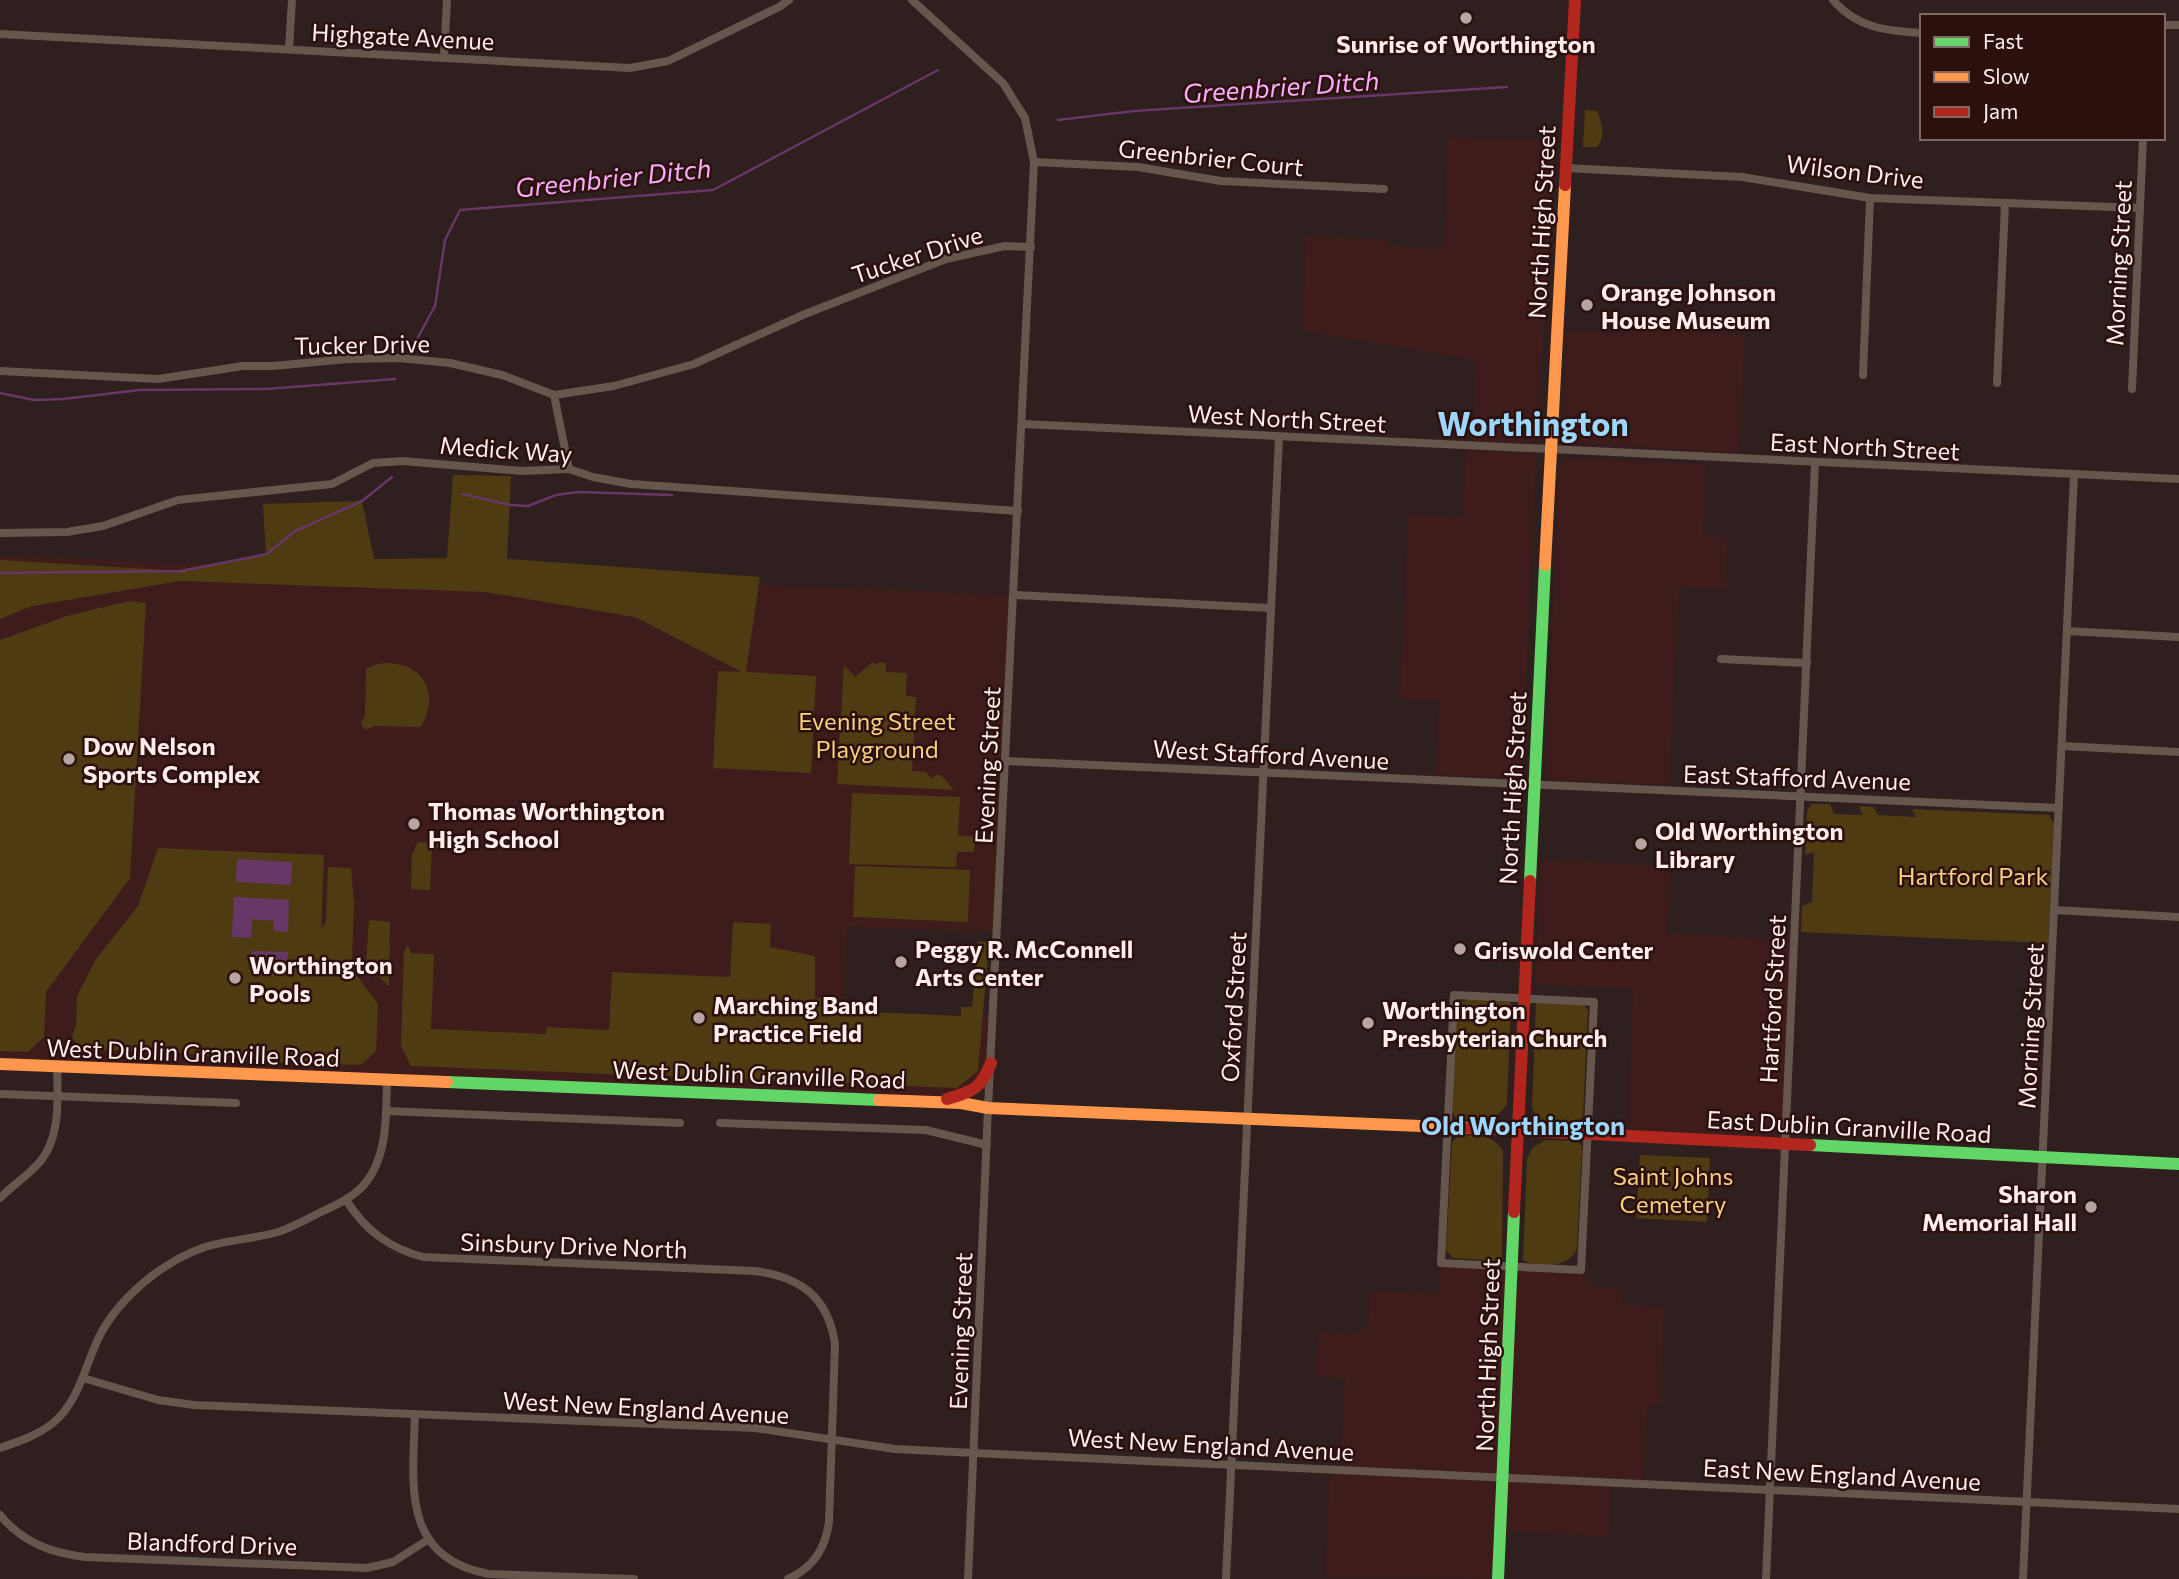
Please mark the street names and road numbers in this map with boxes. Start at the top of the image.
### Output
street label: Highgate Avenue [311,17,495,55]
street label: North High Street [1521,124,1561,319]
street label: Greenbrier Court [1117,133,1305,181]
street label: Wilson Drive [1785,148,1925,194]
street label: Morning Street [2099,179,2137,347]
street label: Tucker Drive [848,219,986,289]
street label: Tucker Drive [294,328,430,360]
street label: West North Street [1187,398,1387,438]
street label: East North Street [1769,427,1961,465]
street label: Medick Way [439,430,573,468]
street label: Evening Street [968,685,1006,844]
street label: North High Street [1492,690,1532,885]
street label: West Stafford Avenue [1152,733,1390,775]
street label: East Stafford Avenue [1683,759,1911,795]
street label: Hartford Street [1753,914,1791,1084]
street label: Oxford Street [1215,931,1251,1083]
street label: Morning Street [2011,942,2049,1110]
street label: West Dublin Granville Road [46,1032,340,1072]
street label: West Dublin Granville Road [612,1054,906,1094]
street label: East Dublin Granville Road [1706,1104,1992,1148]
street label: Sinsbury Drive North [460,1227,688,1263]
street label: Evening Street [943,1252,977,1410]
street label: North High Street [1469,1258,1505,1452]
street label: West New England Avenue [502,1385,790,1429]
street label: West New England Avenue [1067,1422,1355,1466]
street label: East New England Avenue [1702,1452,1982,1496]
street label: Blandford Drive [126,1526,298,1560]

